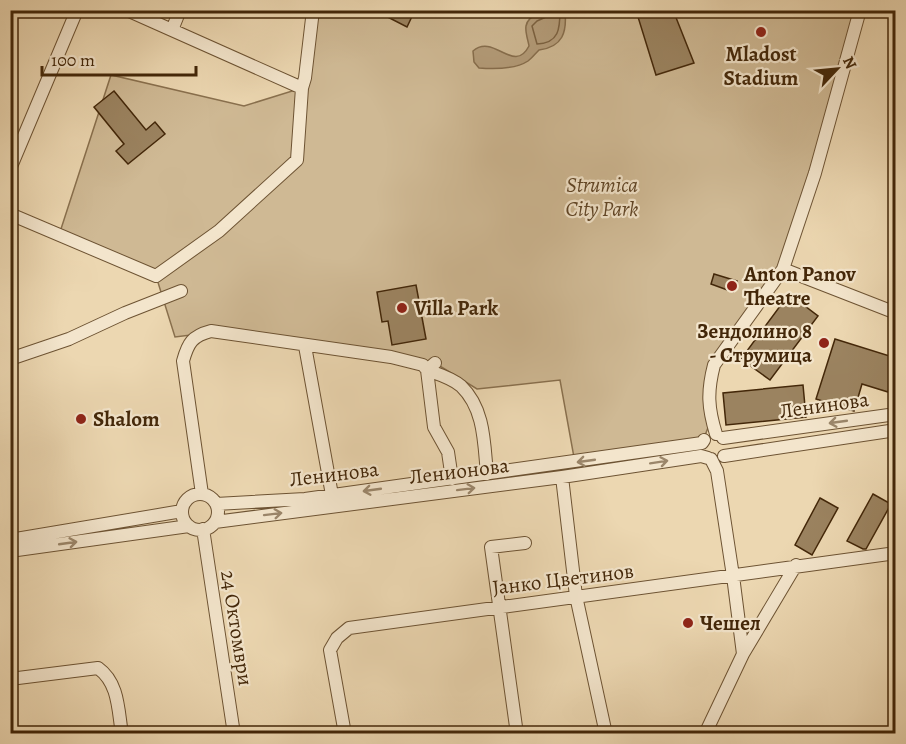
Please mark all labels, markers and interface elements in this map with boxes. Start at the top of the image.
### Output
marker: Mladost Stadium [754,25,768,39]
scale bar [42,39,196,77]
north arrow [807,39,867,99]
place label: Mladost Stadium [724,40,799,92]
text: 100 m [51,48,95,72]
text: N [837,53,862,73]
park label: Strumica City Park [566,171,638,223]
place label: Anton Panov Theatre [743,260,856,312]
marker: Anton Panov Theatre [725,279,739,293]
place label: Villa Park [413,294,498,322]
marker: Villa Park [395,301,409,315]
place label: Зендолино 8 - Струмица [697,317,812,369]
marker: Зендолино 8 - Струмица [817,336,831,350]
street label: Ленинова [778,385,871,425]
place label: Shalom [93,405,160,433]
marker: Shalom [74,412,88,426]
one-way arrow [828,417,848,428]
street label: Ленионова [407,451,511,491]
street label: Ленинова [288,455,381,493]
one-way arrow [576,456,596,467]
one-way arrow [649,457,668,468]
one-way arrow [362,484,382,495]
one-way arrow [456,484,475,495]
one-way arrow [262,509,282,520]
one-way arrow [58,538,78,549]
street label: Јанко Цветинов [491,556,635,602]
street label: 24 Октомври [214,568,260,688]
place label: Чешел [700,609,761,637]
marker: Чешел [681,616,695,630]

